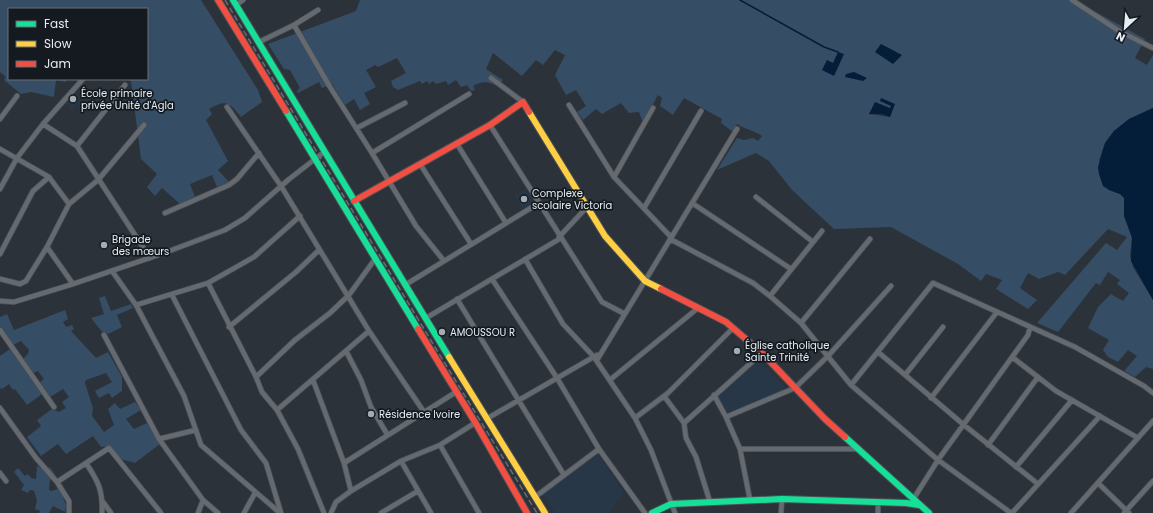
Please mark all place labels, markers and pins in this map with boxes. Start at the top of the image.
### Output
place label: École primaire privée Unité d'Agla [81,86,174,113]
marker: École primaire privée Unité d'Agla [68,94,78,104]
place label: Complexe scolaire Victoria [532,186,612,213]
marker: Complexe scolaire Victoria [519,194,529,204]
place label: Brigade des mœurs [112,232,169,259]
marker: Brigade des mœurs [99,240,109,250]
place label: AMOUSSOU R [450,325,515,340]
marker: AMOUSSOU R [437,327,447,337]
place label: Église catholique Sainte Trinité [745,338,829,365]
marker: Église catholique Sainte Trinité [732,346,742,356]
place label: Résidence Ivoire [379,407,460,422]
marker: Résidence Ivoire [366,409,376,419]

